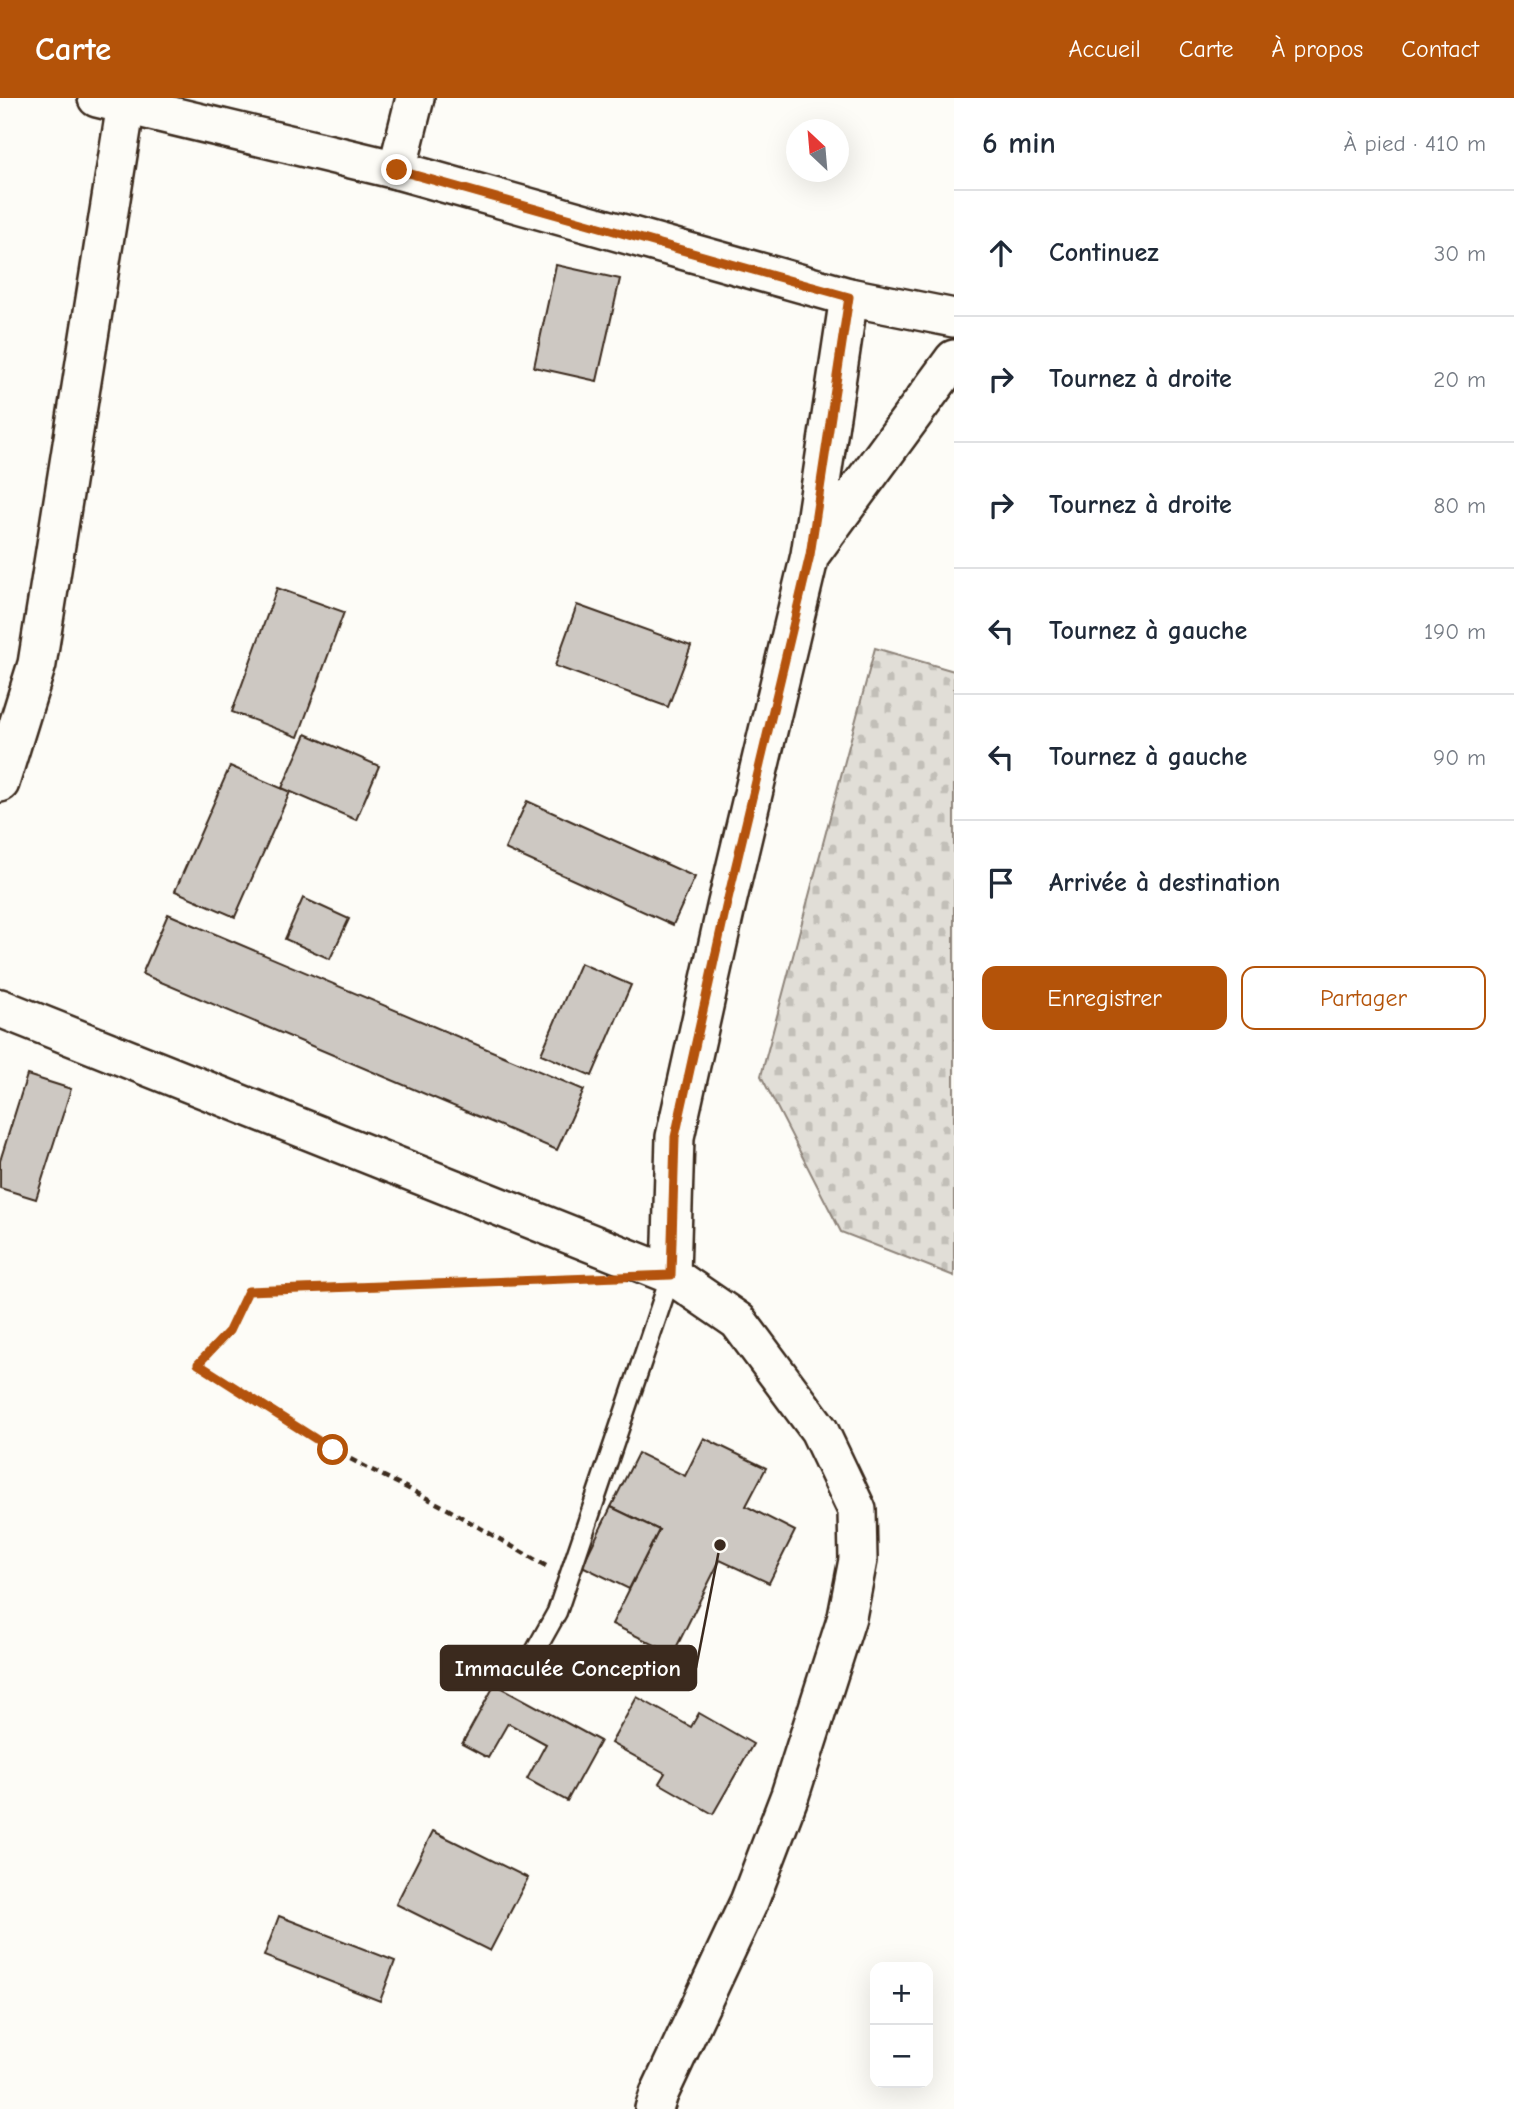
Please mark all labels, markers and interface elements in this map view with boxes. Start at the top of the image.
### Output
text: Carte [35,30,111,68]
text: Accueil [1069,35,1141,63]
text: Carte [1179,35,1234,63]
text: À propos [1272,35,1363,63]
text: Contact [1401,35,1479,63]
north arrow [786,119,849,182]
text: 6 min [982,126,1056,161]
text: À pied · 410 m [1343,130,1486,157]
route end [381,154,412,185]
icon: ahead [982,234,1020,272]
text: Continuez [1049,238,1159,268]
text: 30 m [1434,240,1486,267]
icon: right [982,360,1020,398]
text: Tournez à droite [1049,364,1232,394]
text: 20 m [1433,366,1486,393]
icon: right [982,486,1020,524]
text: Tournez à droite [1049,490,1232,520]
text: 80 m [1433,492,1486,519]
icon: left [982,612,1020,650]
text: Tournez à gauche [1049,616,1247,646]
text: 190 m [1424,618,1486,645]
icon: left [982,738,1020,776]
text: Tournez à gauche [1049,742,1247,772]
text: 90 m [1433,744,1486,771]
icon: arrive [982,864,1020,902]
text: Arrivée à destination [1049,868,1280,898]
button: Enregistrer [982,966,1227,1030]
button: Partager [1241,966,1486,1030]
route start [317,1434,348,1465]
callout: Immaculée Conception [441,1646,696,1690]
text: Immaculée Conception [455,1655,681,1682]
map controls [870,1962,933,2088]
button: + [870,1962,933,2025]
button: − [870,2025,933,2088]

